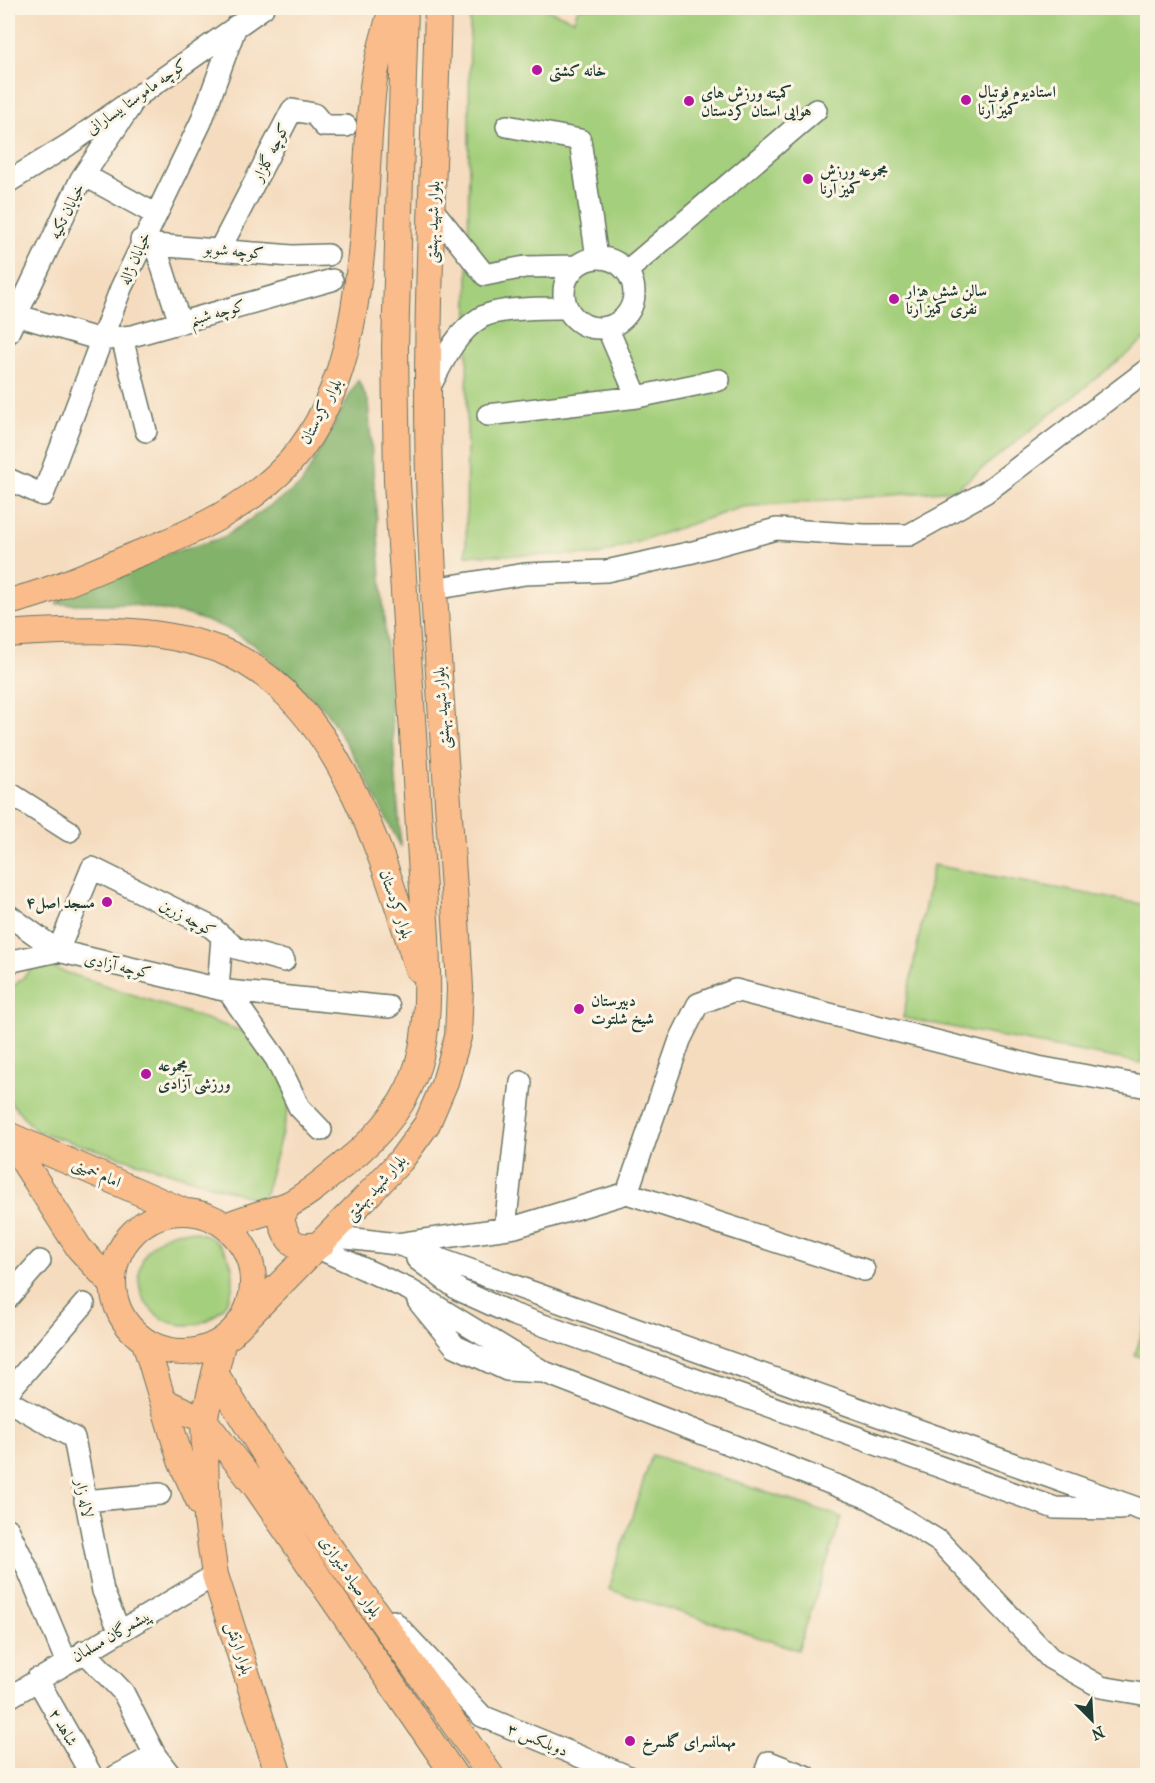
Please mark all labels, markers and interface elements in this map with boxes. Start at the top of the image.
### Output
street label: کوچه ماموستا بیسارانی [82,55,192,140]
place label: خانه کشتی [549,61,606,83]
marker: خانه کشتی [530,63,544,77]
place label: استادیوم فوتبال کمیز آرنا [978,82,1056,119]
place label: کمیته ورزش های هوایی استان کردستان [701,83,812,121]
marker: استادیوم فوتبال کمیز آرنا [959,93,973,107]
marker: کمیته ورزش های هوایی استان کردستان [682,94,696,108]
street label: کوچه گلزار [247,120,295,187]
place label: مجموعه ورزش کمیز آرنا [820,161,888,198]
marker: مجموعه ورزش کمیز آرنا [801,172,815,186]
street label: خیابان تکیه [45,180,88,242]
street label: بلوار شهید بهشتی [422,180,445,264]
street label: خیابان ژاله [114,229,155,288]
street label: کوچه شوبو [201,238,265,265]
place label: سالن شش هزار نفری کمیز آرنا [904,281,987,319]
marker: سالن شش هزار نفری کمیز آرنا [887,292,901,306]
street label: کوچه شبنم [187,295,249,336]
street label: بلوار کردستان [295,375,347,448]
street label: بلوار شهید بهشتی [429,666,456,750]
street label: بلوار کردستان [375,867,417,942]
place label: مسجد اصل۴ [26,893,95,914]
street label: کوچه زرین [156,894,219,942]
marker: مسجد اصل۴ [100,895,114,909]
street label: کوچه آزادی [82,949,153,984]
place label: دبیرستان شیخ شلتوت [591,991,654,1033]
marker: دبیرستان شیخ شلتوت [572,1002,586,1016]
place label: مجموعه ورزشی آزادی [158,1056,231,1095]
marker: مجموعه ورزشی آزادی [139,1067,153,1081]
street label: بلوار شهید بهشتی [341,1150,412,1226]
street label: امام خمینی [67,1153,124,1196]
street label: لاله زار [71,1475,98,1519]
street label: بلوار صیاد شیرازی [316,1532,386,1621]
street label: پیشمرگان مسلمان [68,1605,156,1668]
street label: بلوار ارتش [221,1619,257,1677]
north arrow [1062,1690,1122,1750]
street label: شاهد ۲ [45,1705,82,1749]
street label: دوبلکس ۳ [504,1719,571,1761]
text: N [1088,1722,1107,1745]
place label: مهمانسرای گلسرخ [642,1732,736,1756]
marker: مهمانسرای گلسرخ [623,1734,637,1748]

